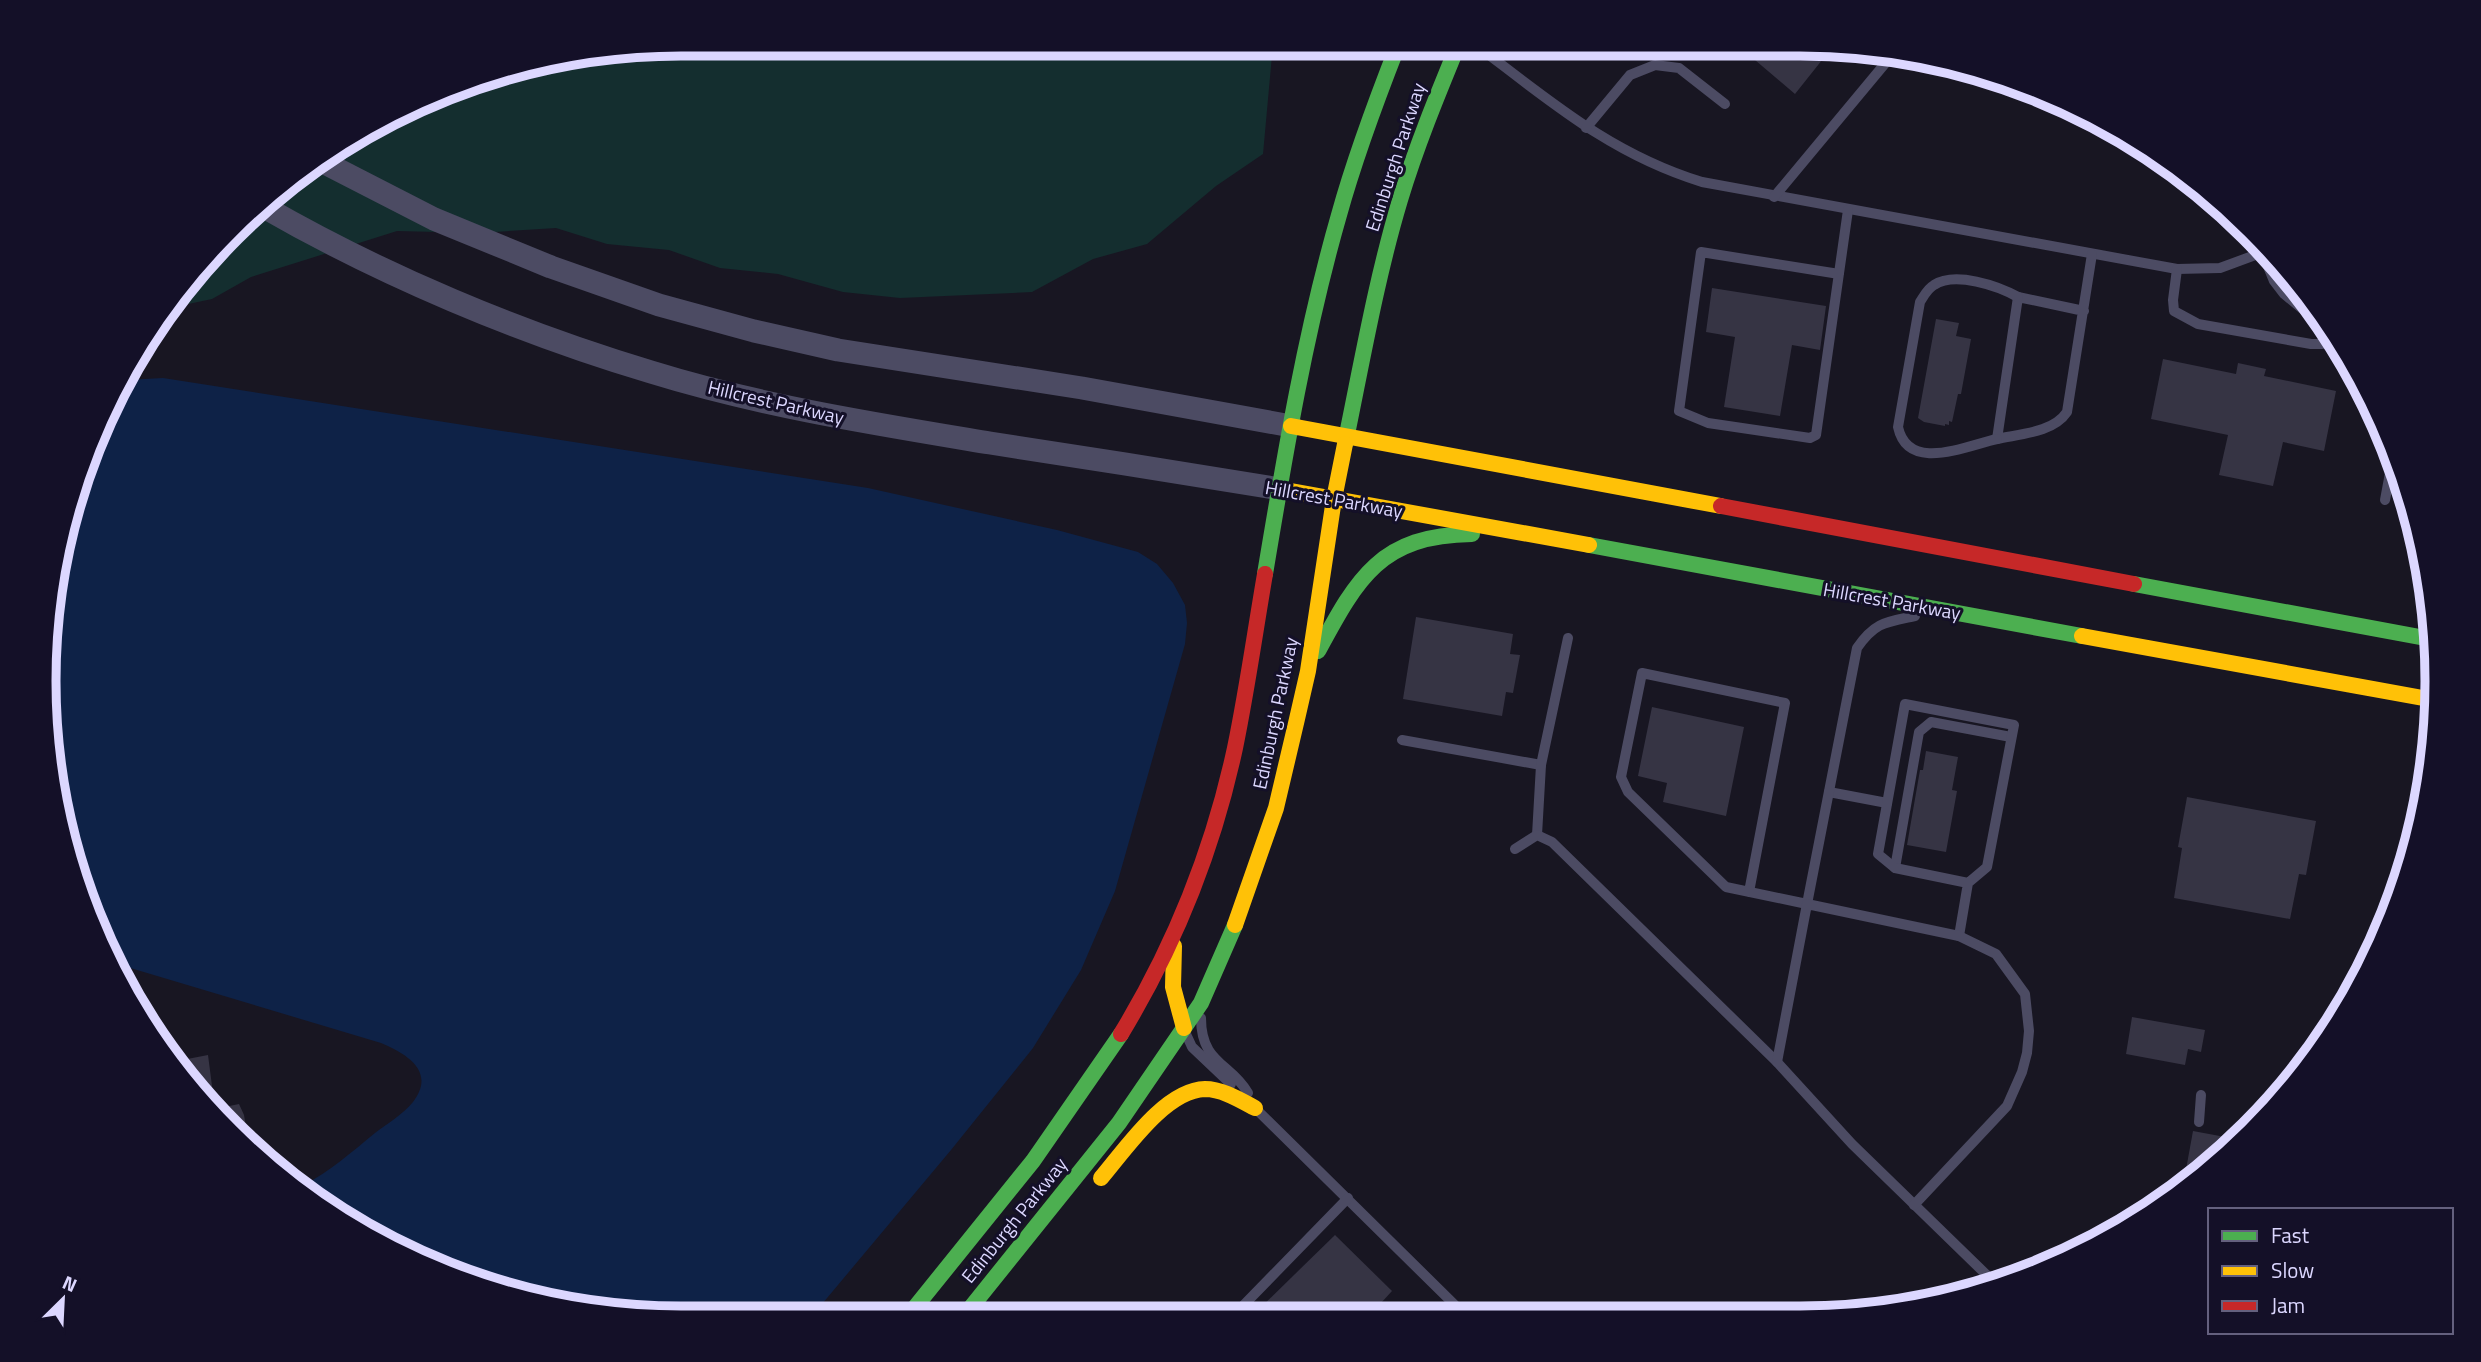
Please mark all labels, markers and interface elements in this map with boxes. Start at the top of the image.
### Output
street label: Edinburgh Parkway [1357,79,1432,235]
street label: Hillcrest Parkway [705,372,847,431]
street label: Hillcrest Parkway [1263,472,1405,525]
street label: Hillcrest Parkway [1821,574,1963,627]
street label: Edinburgh Parkway [1244,634,1305,792]
street label: Edinburgh Parkway [954,1150,1074,1289]
legend [2208,1208,2453,1334]
text: Fast [2271,1219,2310,1251]
text: Slow [2271,1254,2314,1286]
north arrow [28,1264,98,1334]
text: N [58,1267,82,1299]
text: Jam [2271,1289,2305,1321]

